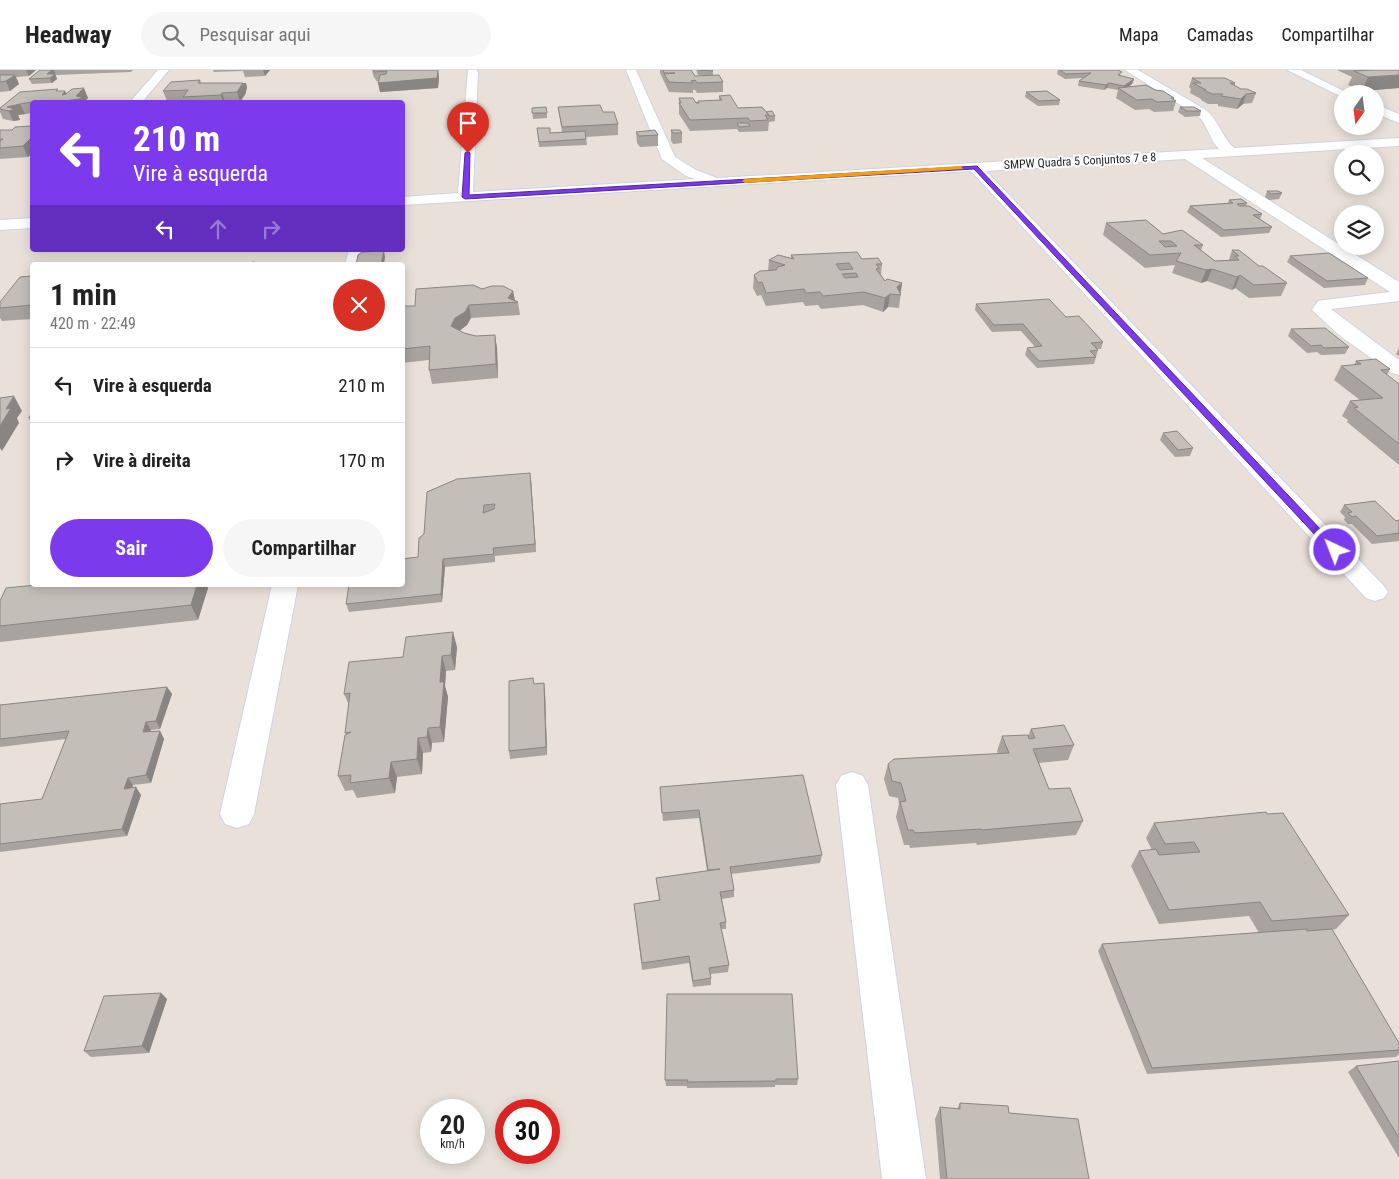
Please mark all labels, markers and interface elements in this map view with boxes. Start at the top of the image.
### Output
search box [141,12,491,57]
text: Headway [25,21,111,49]
icon: search [159,21,187,49]
text: Pesquisar aqui [199,23,311,46]
text: Mapa [1119,24,1159,45]
text: Camadas [1187,24,1253,45]
text: Compartilhar [1281,24,1374,45]
north arrow [1334,85,1384,135]
map controls [1334,85,1384,255]
pin [447,102,489,153]
icon: arrive [454,109,482,137]
text: 210 m [133,119,220,160]
icon: left [50,120,115,185]
button: search [1334,145,1384,195]
street label: SMPW Quadra 5 Conjuntos 7 e 8 [1003,150,1157,172]
text: Vire à esquerda [133,161,268,186]
button: layers [1334,205,1384,255]
icon: left [151,215,179,243]
icon: ahead [204,215,232,243]
icon: right [257,215,285,243]
text: 1 min [50,277,117,312]
button: close [333,279,385,331]
text: 420 m · 22:49 [50,314,136,333]
icon: left [50,371,78,399]
text: Vire à esquerda [93,374,212,397]
text: 210 m [338,374,385,397]
icon: right [50,446,78,474]
text: Vire à direita [93,449,191,472]
text: 170 m [338,449,385,472]
button: Sair [50,519,213,577]
button: Compartilhar [223,519,385,577]
position arrow [1308,523,1360,575]
speed limit sign: 30 [495,1099,560,1164]
text: 20 [440,1111,465,1140]
text: km/h [440,1137,465,1151]

